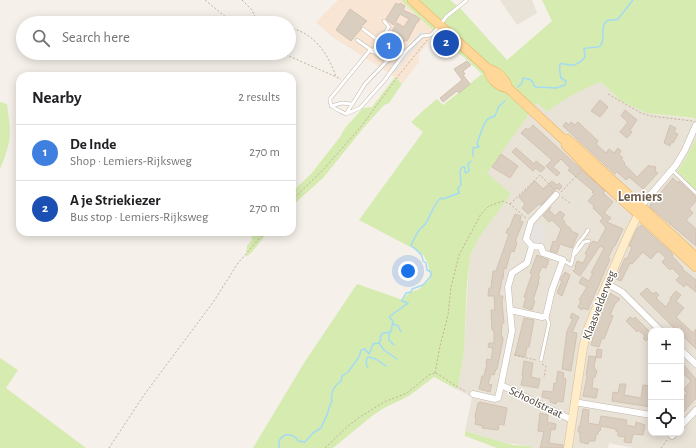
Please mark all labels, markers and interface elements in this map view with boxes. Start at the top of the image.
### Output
search box [16,16,296,60]
icon: search [30,27,52,49]
pin: 2 [433,28,459,58]
text: Search here [62,30,130,45]
pin: 1 [376,31,402,61]
text: Nearby [32,89,82,106]
text: 2 results [238,91,280,104]
text: De Inde [70,137,116,152]
text: 1 [43,146,47,159]
text: 270 m [249,146,280,159]
text: Shop · Lemiers-Rijksweg [70,155,192,168]
district label: Lemiers [618,190,662,204]
text: A je Striekiezer [70,193,161,208]
text: 2 [42,202,48,215]
text: 270 m [249,202,280,215]
text: Bus stop · Lemiers-Rijksweg [70,211,208,224]
your location [398,261,418,281]
street label: Klaasvelderweg [580,268,618,341]
map controls [648,328,684,436]
button: + [648,328,684,364]
button: − [648,364,684,400]
street label: Schoolstraat [507,384,565,420]
button: locate [648,400,684,436]

